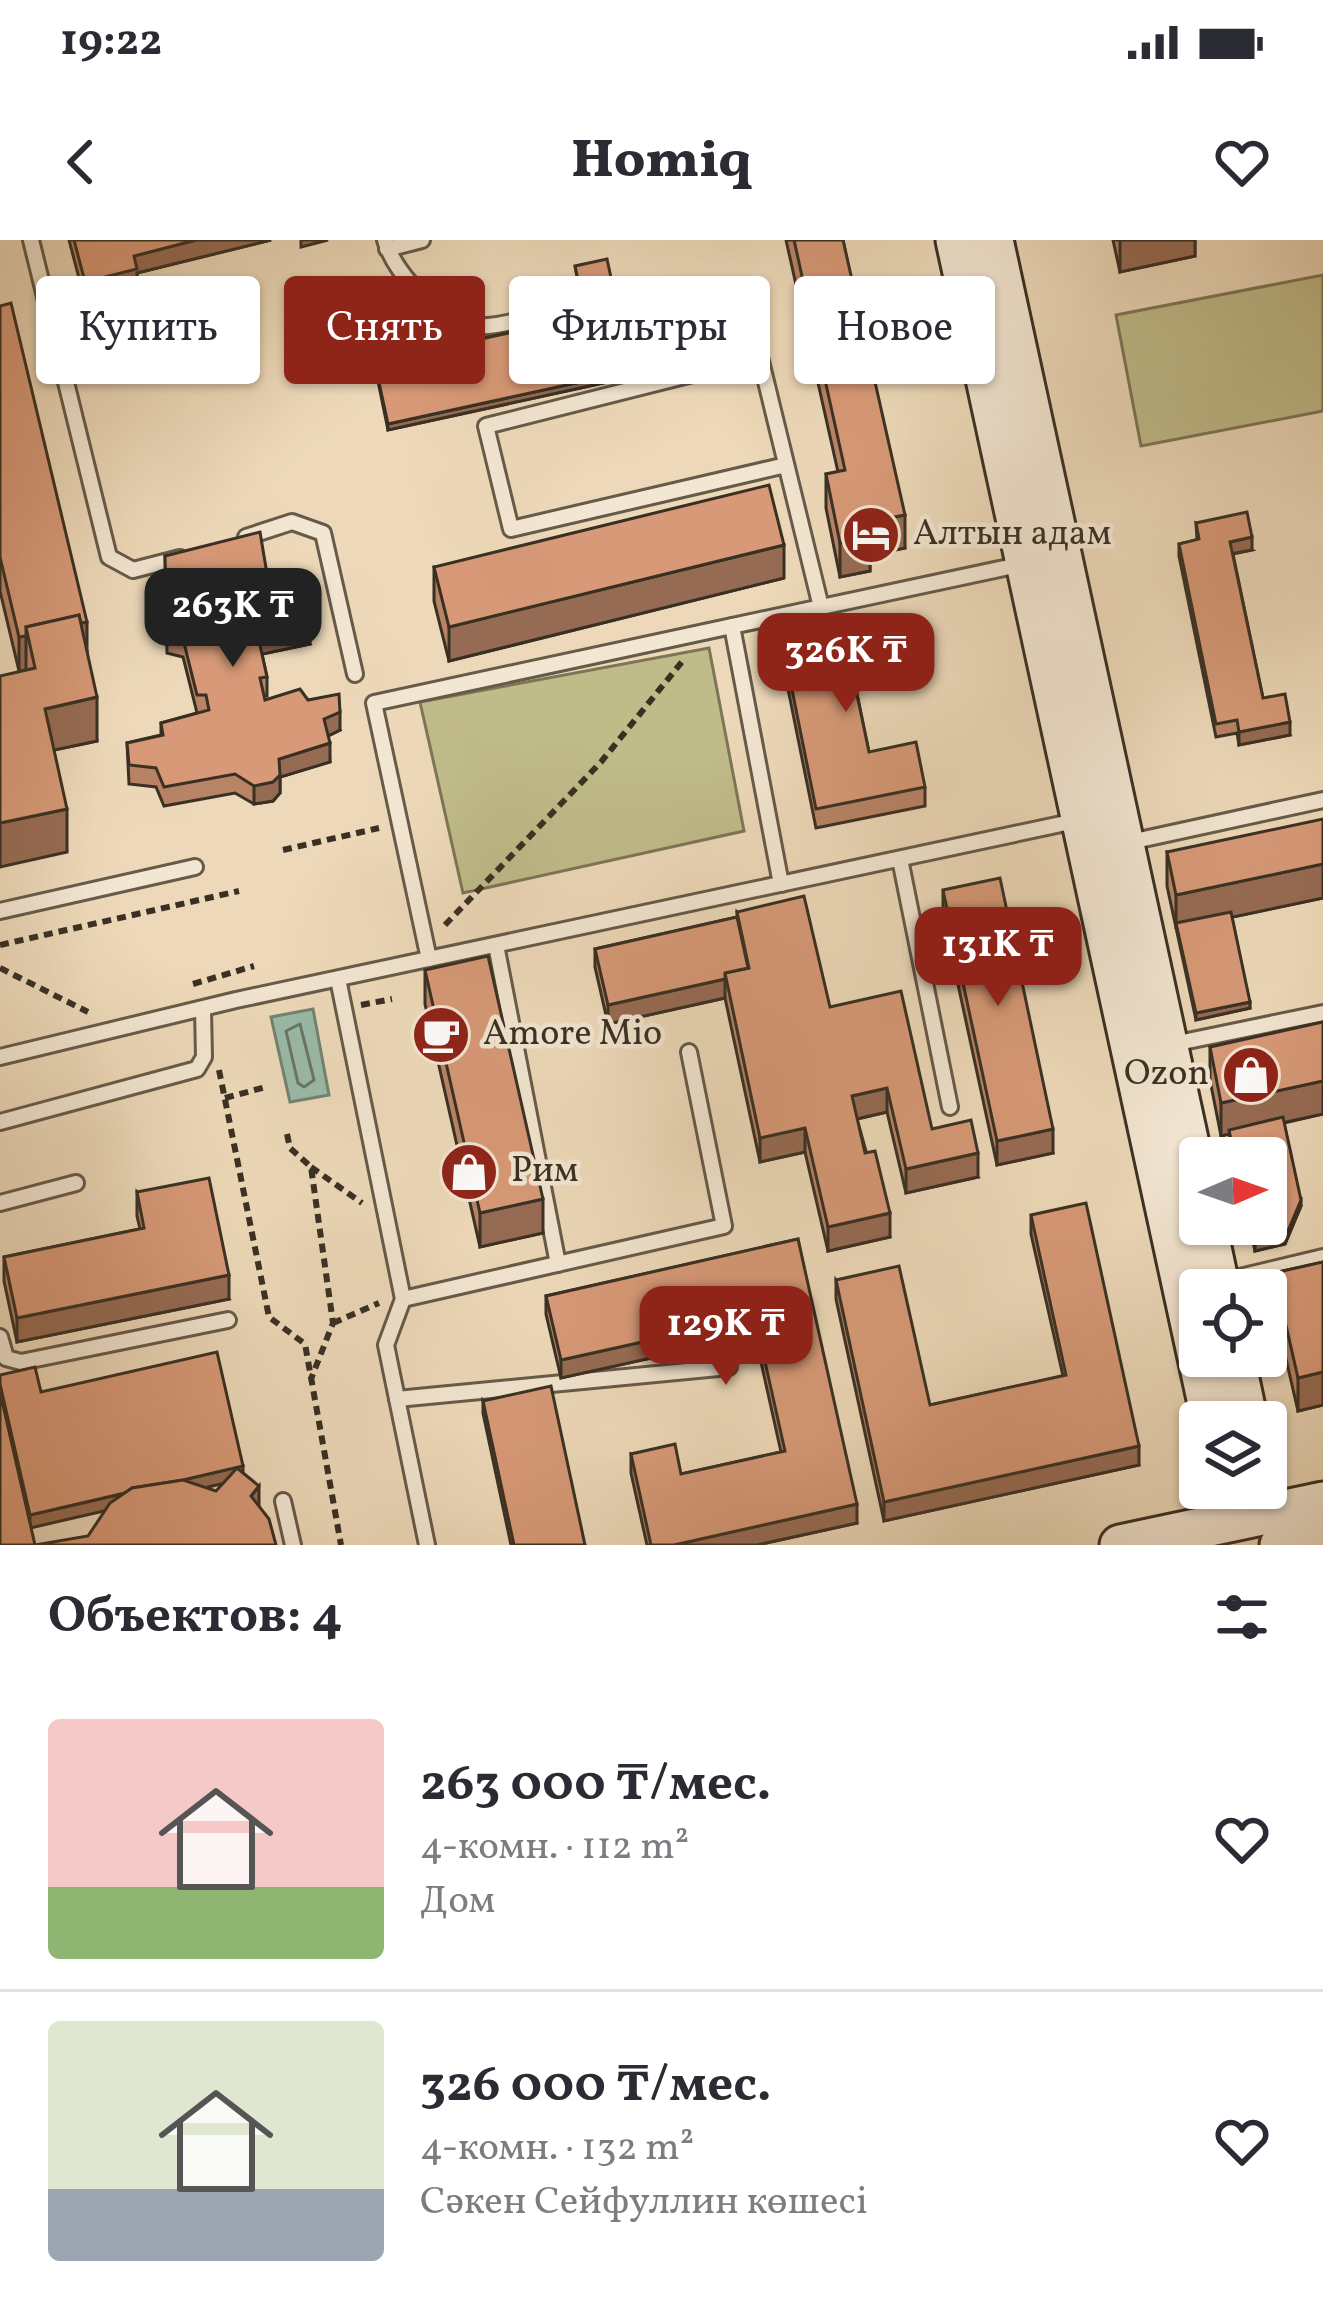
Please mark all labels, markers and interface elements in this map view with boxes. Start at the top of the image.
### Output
text: 19:22 [60,11,163,74]
text: Homiq [571,125,752,200]
icon: back [48,129,114,195]
icon: heart [1209,129,1275,195]
chip: Купить [36,276,260,384]
chip: Снять [284,276,485,384]
chip: Фильтры [509,276,770,384]
chip: Новое [794,276,995,384]
hotel icon: Алтын адам [840,504,902,566]
place label: Алтын адам [913,510,1111,560]
pin: 263K ₸ [135,568,331,670]
text: 263K ₸ [172,580,294,634]
pin: 326K ₸ [748,613,944,715]
text: 326K ₸ [784,625,908,679]
pin: 131K ₸ [900,907,1096,1009]
text: 131K ₸ [942,919,1054,973]
cafe icon: Amore Mio [410,1004,472,1066]
place label: Amore Mio [483,1010,662,1060]
shop icon: Ozon [1220,1044,1282,1106]
place label: Ozon [1124,1050,1209,1100]
north arrow [1179,1137,1287,1245]
map controls [1179,1137,1287,1509]
shop icon: Рим [438,1141,500,1203]
place label: Рим [511,1147,579,1197]
button: locate [1179,1269,1287,1377]
pin: 129K ₸ [628,1286,824,1388]
text: 129K ₸ [667,1298,785,1352]
button: layers [1179,1401,1287,1509]
text: Объектов: 4 [48,1582,343,1653]
icon: filters [1209,1584,1275,1650]
text: 263 000 ₸/мес. [420,1750,771,1821]
icon: home [144,1767,288,1911]
icon: heart [1209,1806,1275,1872]
text: 4-комн. · 112 m² [420,1821,689,1875]
text: Дом [420,1875,495,1929]
text: 326 000 ₸/мес. [420,2051,772,2122]
icon: home [144,2069,288,2213]
icon: heart [1209,2108,1275,2174]
text: 4-комн. · 132 m² [420,2122,694,2176]
text: Сәкен Сейфуллин көшесі [420,2176,868,2230]

